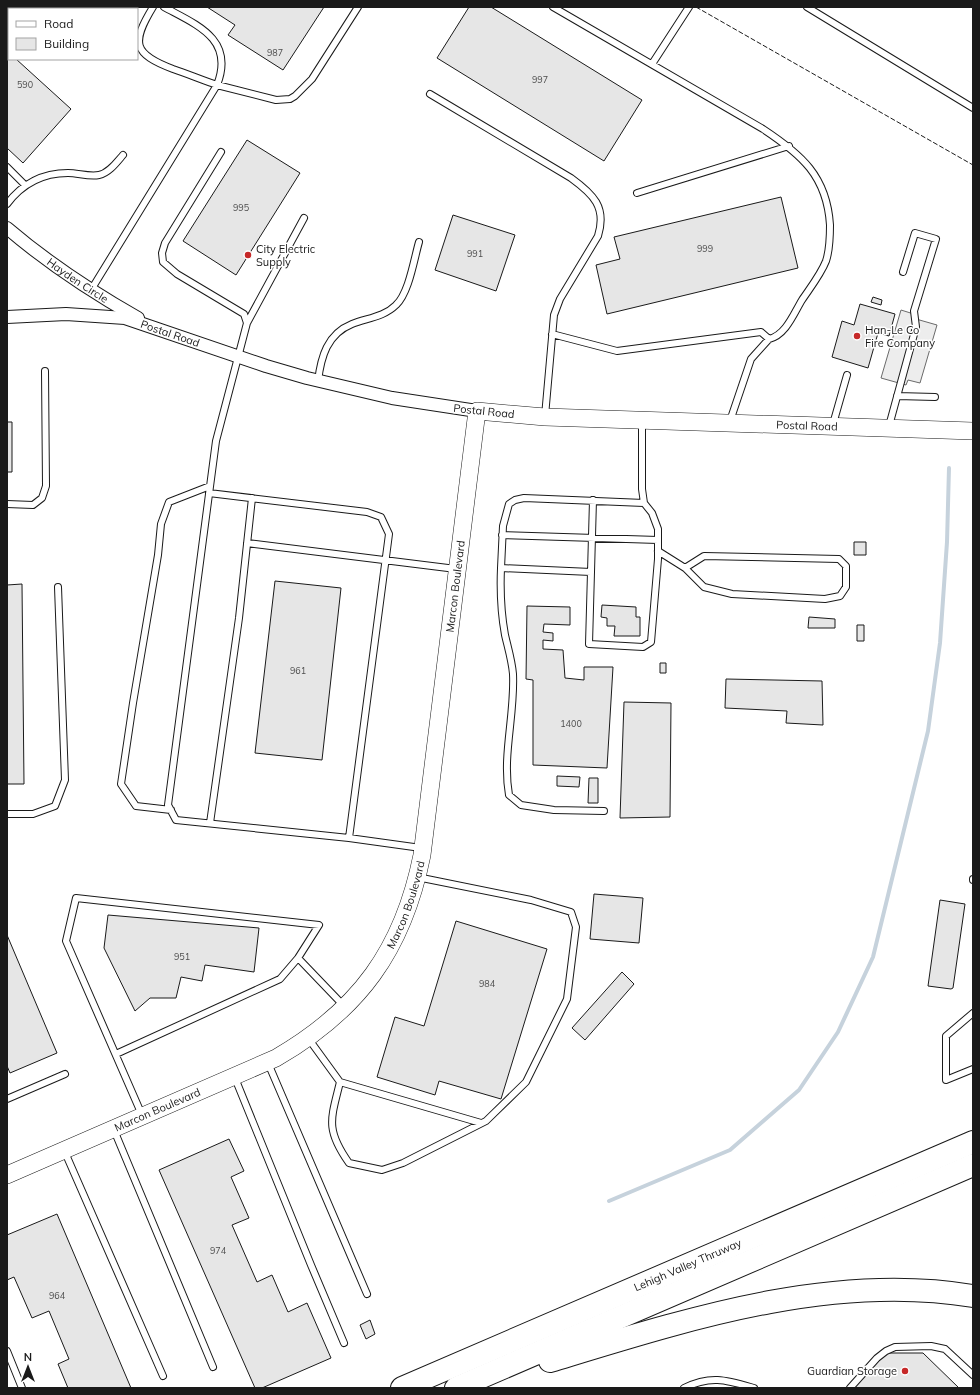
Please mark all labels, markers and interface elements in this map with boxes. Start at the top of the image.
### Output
legend [8,8,138,60]
text: Road [44,16,73,31]
text: Building [44,36,89,51]
house number: 987 [267,47,283,58]
house number: 997 [532,74,548,85]
house number: 590 [17,79,33,90]
house number: 995 [233,202,250,213]
place label: City Electric Supply [256,242,316,269]
house number: 999 [697,243,713,254]
house number: 991 [467,248,483,259]
marker: City Electric Supply [243,250,253,260]
street label: Hayden Circle [44,255,111,306]
street label: Postal Road [139,317,202,350]
place label: Han-Le Co Fire Company [865,323,935,350]
marker: Han-Le Co Fire Company [852,331,862,341]
street label: Postal Road [453,401,515,421]
street label: Postal Road [776,418,838,434]
street label: Marcon Boulevard [443,540,468,633]
house number: 961 [290,665,306,676]
house number: 1400 [560,718,582,729]
street label: Marcon Boulevard [383,859,428,951]
house number: 951 [174,951,190,962]
house number: 984 [479,978,496,989]
street label: Marcon Boulevard [112,1085,203,1134]
street label: Lehigh Valley Thruway [632,1236,744,1294]
house number: 974 [210,1245,227,1256]
house number: 964 [49,1290,66,1301]
north arrow [8,1347,48,1387]
text: N [24,1350,32,1364]
place label: Guardian Storage [807,1364,897,1378]
marker: Guardian Storage [900,1366,910,1376]

